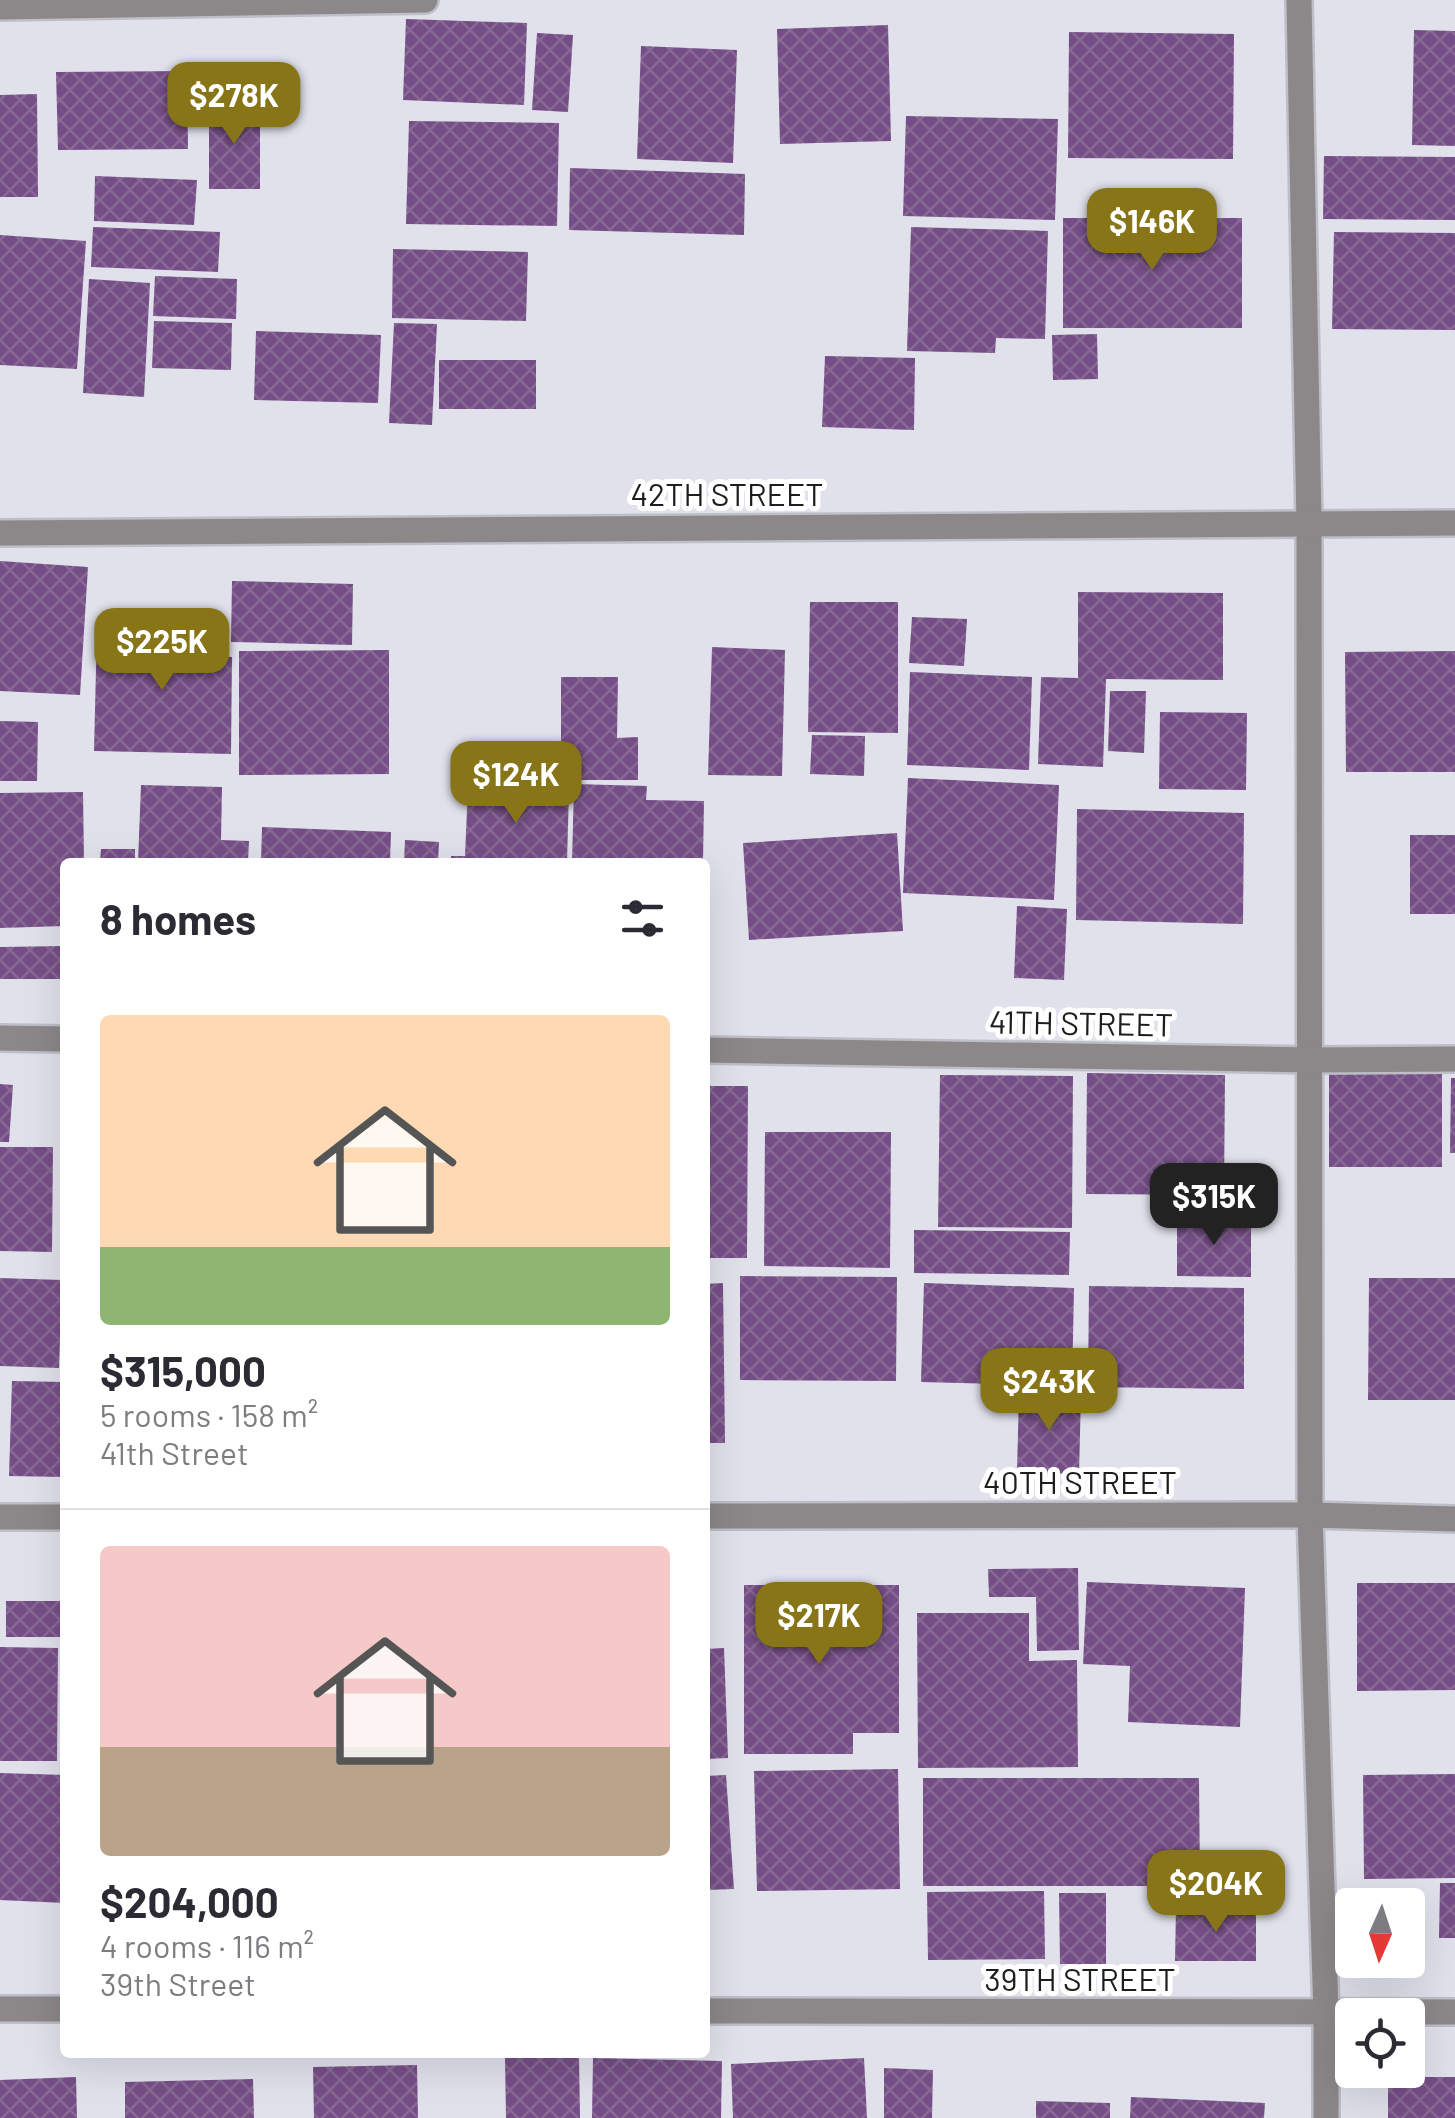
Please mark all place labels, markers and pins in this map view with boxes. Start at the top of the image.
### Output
pin: $278K [164,62,304,147]
pin: $146K [1082,188,1222,273]
pin: $225K [92,608,232,693]
pin: $124K [446,741,586,826]
pin: $315K [1144,1163,1284,1248]
pin: $243K [979,1348,1119,1433]
pin: $217K [749,1582,889,1667]
pin: $204K [1146,1850,1286,1935]

